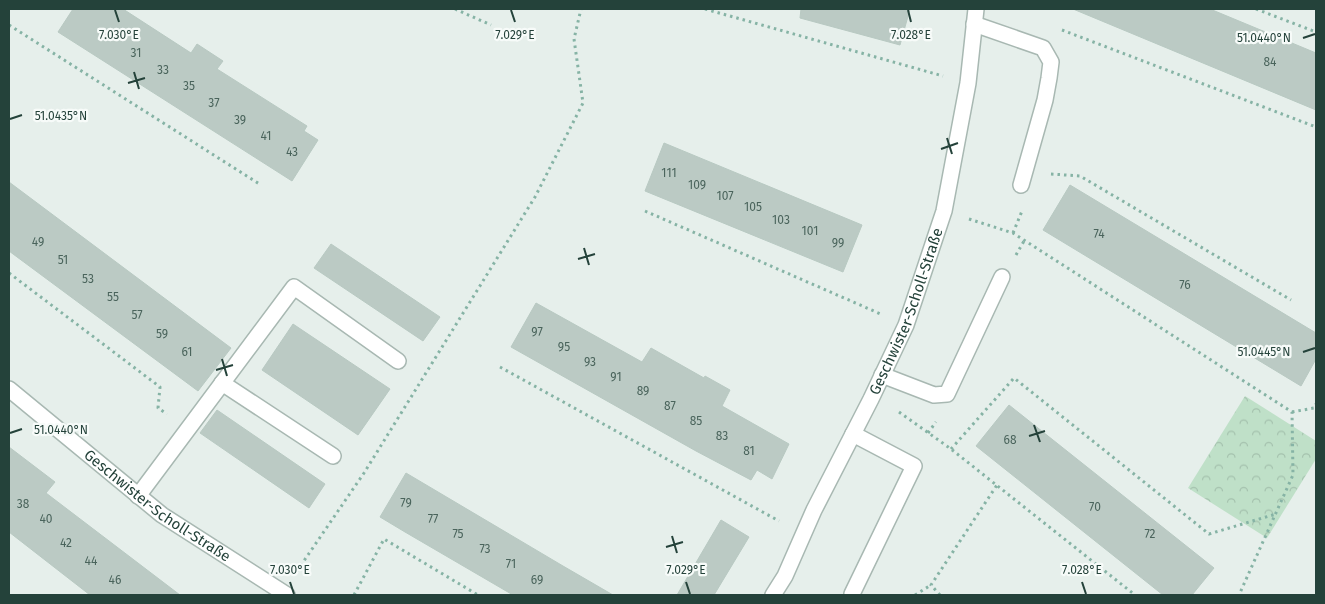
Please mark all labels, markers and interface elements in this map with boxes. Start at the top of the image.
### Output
text: 7.030°E [99,28,139,42]
text: 7.029°E [495,28,535,42]
text: 7.028°E [891,28,931,42]
text: 51.0440°N [1237,31,1291,45]
house number: 31 [131,46,141,60]
house number: 84 [1264,55,1277,69]
house number: 33 [157,63,169,77]
house number: 35 [183,79,195,93]
house number: 37 [208,96,220,110]
text: 51.0435°N [35,109,87,123]
house number: 39 [234,113,246,127]
house number: 41 [261,129,271,143]
house number: 43 [286,145,298,159]
house number: 111 [661,166,677,180]
house number: 109 [688,178,706,192]
house number: 107 [717,189,733,203]
house number: 105 [744,200,762,214]
house number: 103 [772,213,790,227]
house number: 101 [802,224,818,238]
street label: Geschwister-Scholl-Straße [865,226,947,398]
house number: 74 [1093,227,1105,241]
house number: 49 [32,235,44,249]
house number: 99 [832,236,844,250]
house number: 51 [58,253,68,267]
house number: 53 [82,272,94,286]
house number: 76 [1179,278,1191,292]
house number: 55 [107,290,119,304]
house number: 57 [131,308,143,322]
house number: 97 [531,325,543,339]
house number: 59 [156,327,168,341]
house number: 95 [558,340,570,354]
house number: 61 [181,345,193,359]
text: 51.0445°N [1237,345,1291,359]
house number: 93 [584,355,596,369]
house number: 91 [610,370,622,384]
house number: 89 [637,384,649,398]
house number: 87 [664,399,676,413]
house number: 85 [690,414,702,428]
text: 51.0440°N [34,423,88,437]
house number: 83 [716,429,728,443]
house number: 68 [1003,433,1017,447]
house number: 81 [743,444,755,458]
street label: Geschwister-Scholl-Straße [80,446,234,566]
house number: 79 [400,496,412,510]
house number: 38 [17,497,30,511]
house number: 70 [1089,500,1101,514]
house number: 40 [39,512,53,526]
house number: 77 [428,512,438,526]
house number: 75 [452,527,464,541]
house number: 72 [1144,527,1156,541]
house number: 42 [60,536,72,550]
house number: 73 [479,542,491,556]
house number: 44 [85,554,98,568]
house number: 71 [506,557,516,571]
text: 7.030°E [270,563,310,577]
text: 7.029°E [666,563,706,577]
text: 7.028°E [1062,563,1102,577]
house number: 46 [109,573,121,587]
house number: 69 [531,573,543,587]

